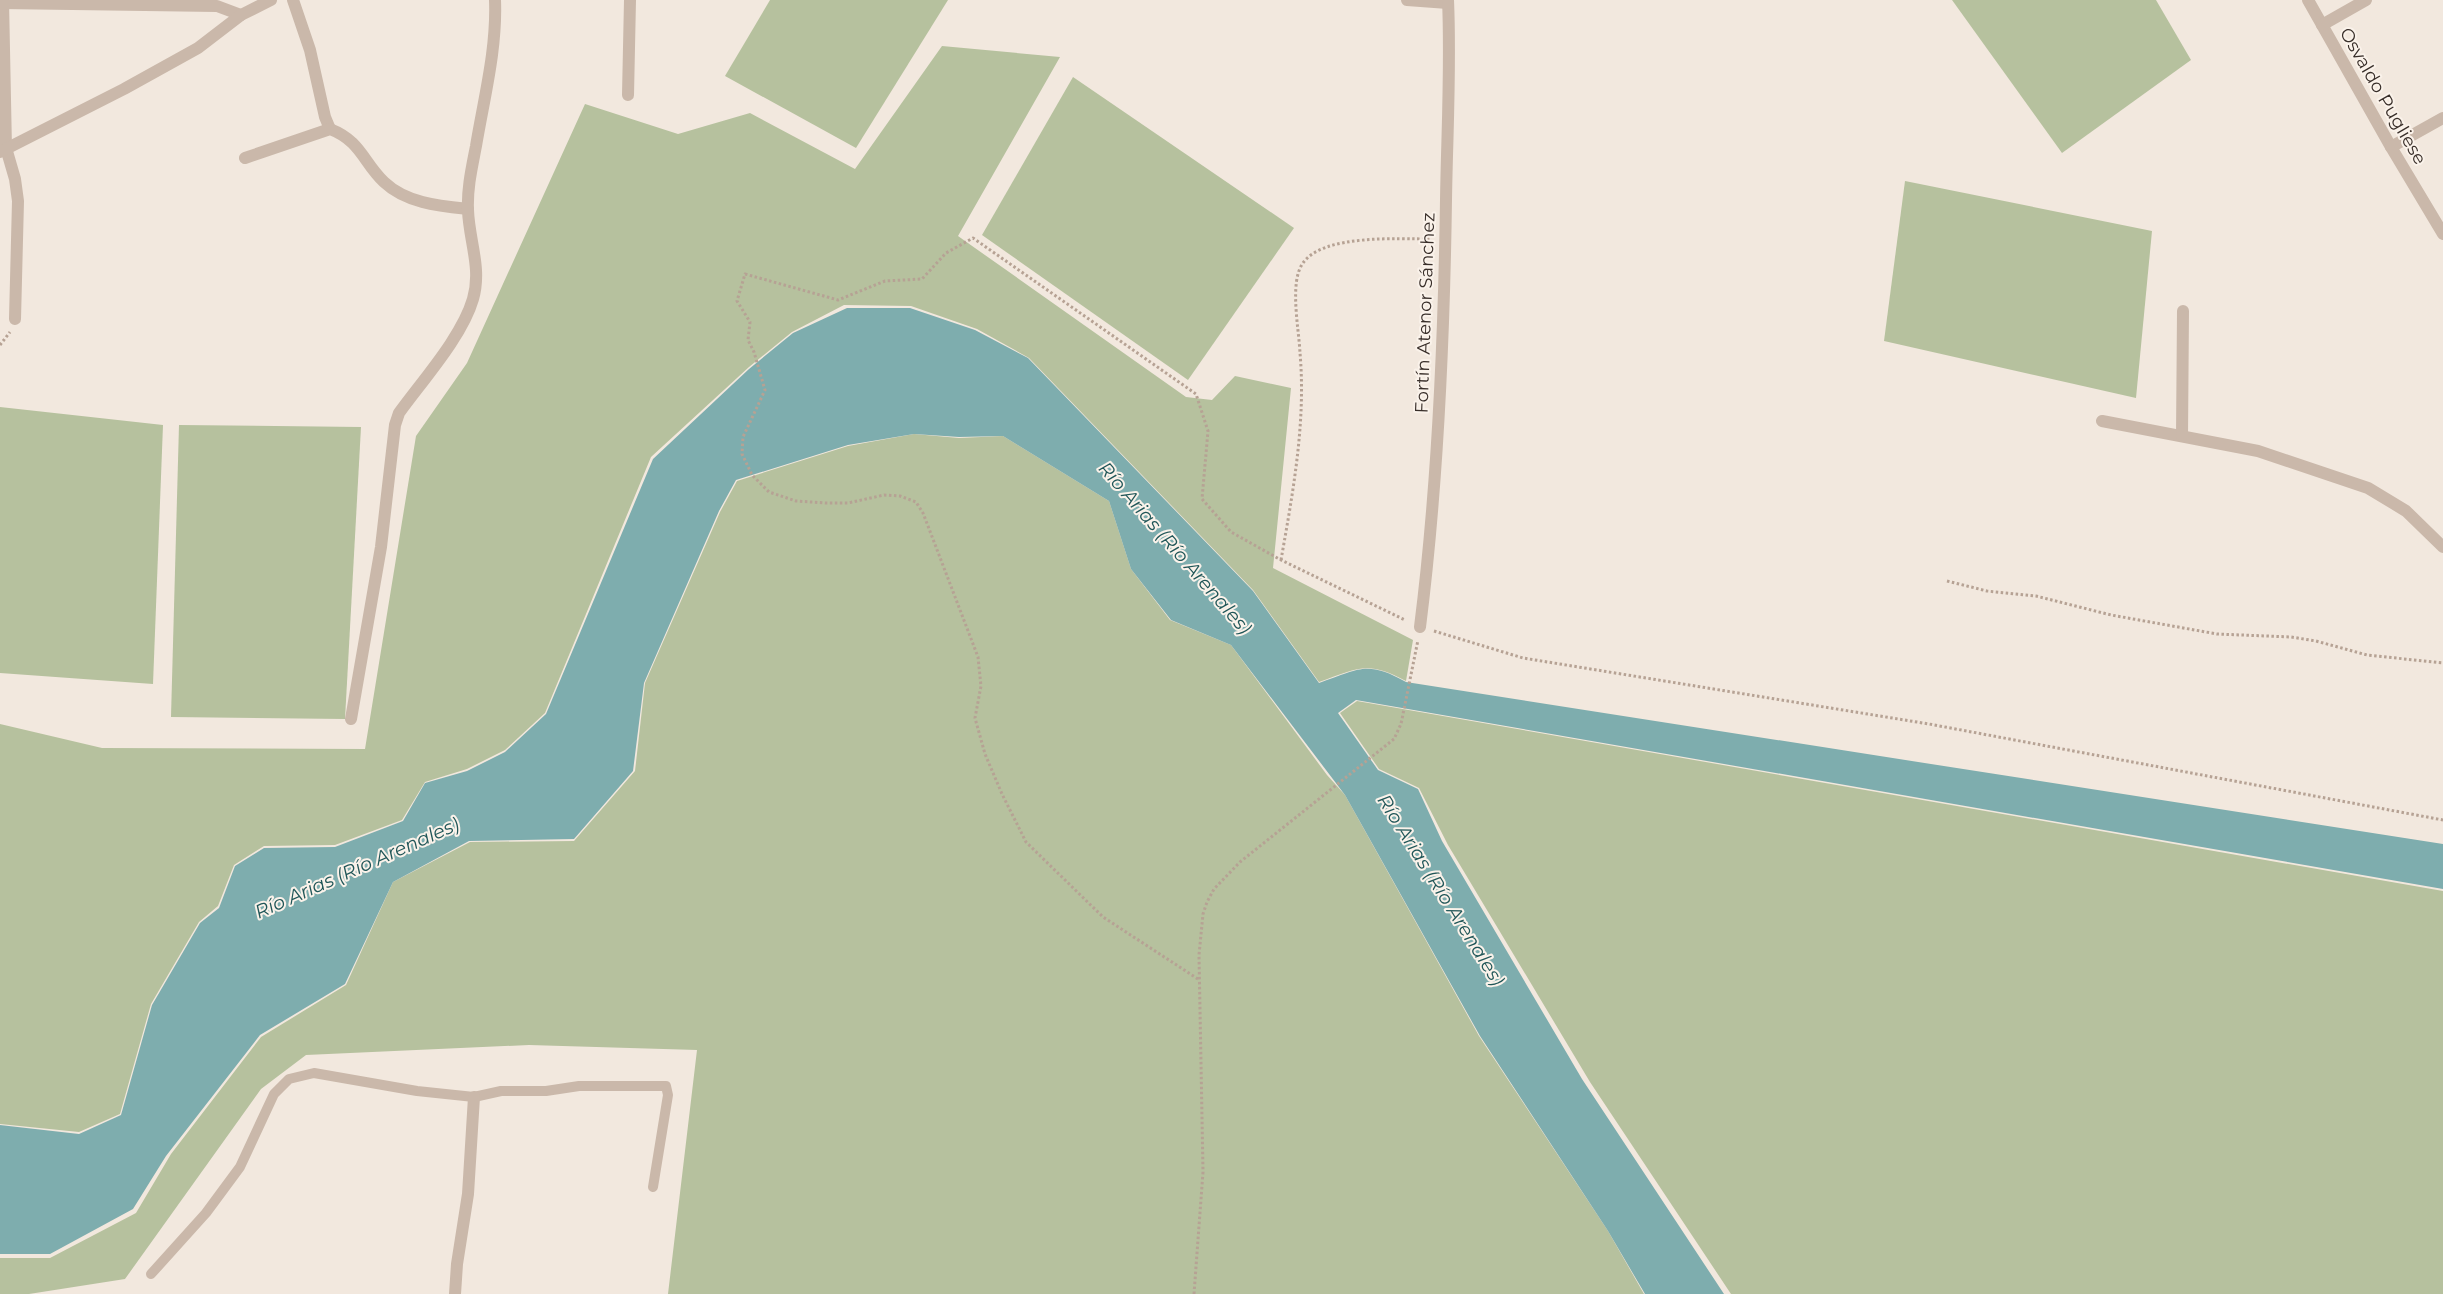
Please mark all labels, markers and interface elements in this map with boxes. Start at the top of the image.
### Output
street label: Osvaldo Pugliese [2335,24,2431,168]
street label: Fortín Atenor Sánchez [1411,212,1439,414]
water label: Río Arias (Río Arenales) [1094,457,1256,639]
water label: Río Arias (Río Arenales) [1373,790,1509,990]
water label: Río Arias (Río Arenales) [251,812,463,924]

